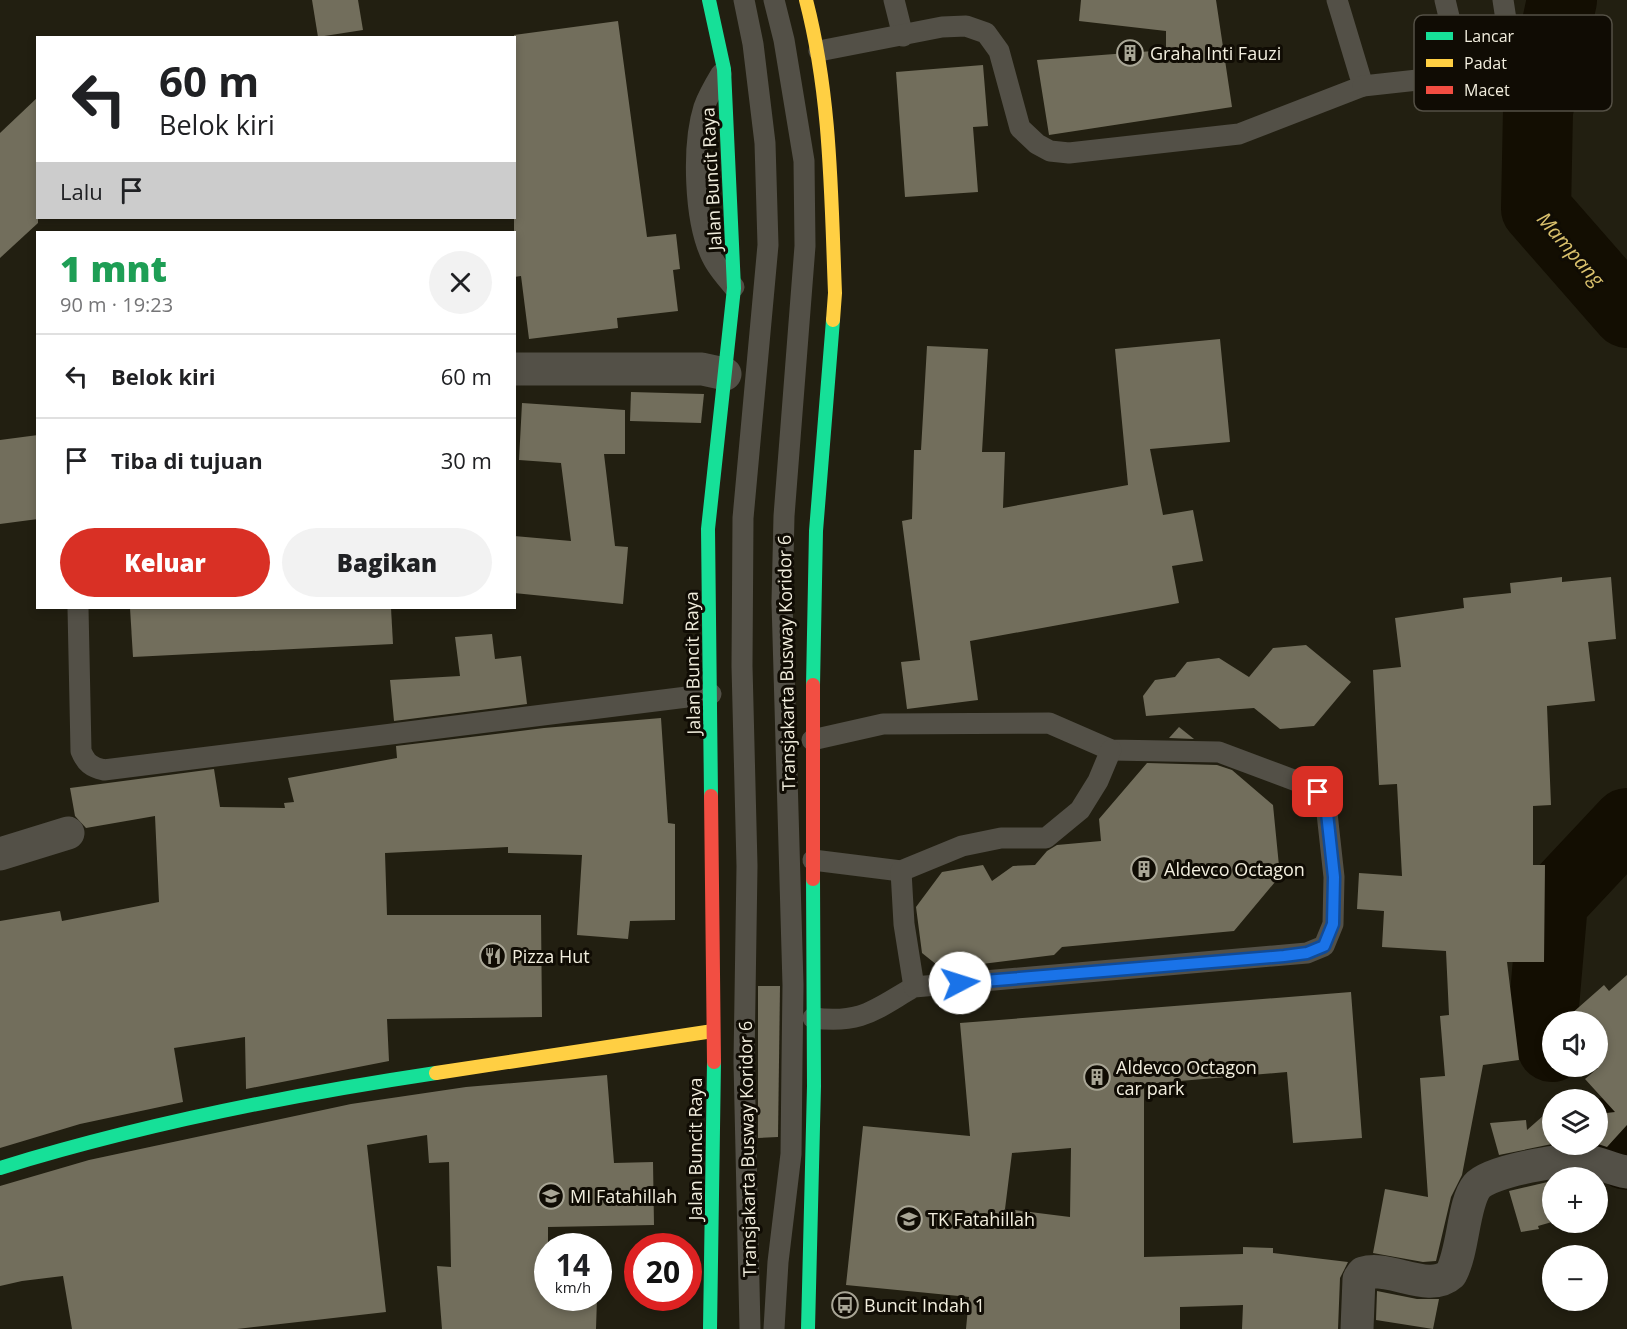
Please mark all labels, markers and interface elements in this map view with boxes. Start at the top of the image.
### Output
legend [1414,15,1612,111]
text: Lancar [1464,25,1515,47]
building icon: Graha Inti Fauzi [1115,38,1145,68]
place label: Graha Inti Fauzi [1150,41,1281,65]
text: 60 m [159,52,259,109]
text: Padat [1464,52,1507,74]
icon: left [60,60,138,138]
text: Macet [1464,79,1510,101]
text: Belok kiri [159,106,275,143]
street label: Jalan Buncit Raya [695,107,727,253]
icon: arrive [115,174,148,207]
text: Lalu [60,176,103,206]
water label: Mampang [1531,206,1611,292]
text: 1 mnt [60,244,167,293]
button: close [429,251,492,314]
text: 90 m · 19:23 [60,291,173,318]
icon: left [60,360,93,393]
text: Belok kiri [111,361,216,391]
text: 60 m [441,361,492,391]
icon: arrive [60,444,93,477]
text: Tiba di tujuan [111,445,263,475]
text: 30 m [441,445,492,475]
button: Keluar [60,528,270,597]
button: Bagikan [282,528,492,597]
street label: Transjakarta Busway Koridor 6 [772,535,800,791]
street label: Jalan Buncit Raya [679,591,705,737]
pin [1292,766,1343,817]
icon: arrive [1301,775,1334,808]
building icon: Aldevco Octagon [1129,854,1159,884]
place label: Aldevco Octagon [1164,857,1305,881]
restaurant icon: Pizza Hut [478,941,508,971]
place label: Pizza Hut [512,944,590,968]
position arrow [928,951,992,1015]
map controls [1542,1011,1608,1311]
button: sound [1542,1011,1608,1077]
street label: Transjakarta Busway Koridor 6 [733,1021,761,1277]
place label: Aldevco Octagon car park [1116,1055,1257,1100]
building icon: Aldevco Octagon car park [1082,1062,1112,1092]
street label: Jalan Buncit Raya [683,1077,707,1223]
button: layers [1542,1089,1608,1155]
button: + [1542,1167,1608,1233]
school or university icon: MI Fatahillah [536,1181,566,1211]
place label: MI Fatahillah [570,1184,677,1208]
school or university icon: TK Fatahillah [894,1204,924,1234]
place label: TK Fatahillah [928,1207,1035,1231]
speed limit sign: 20 [624,1233,702,1311]
text: 14 [556,1244,590,1285]
button: − [1542,1245,1608,1311]
text: km/h [555,1277,591,1297]
bus stop icon: Buncit Indah 1 [830,1290,860,1320]
place label: Buncit Indah 1 [864,1293,985,1317]

